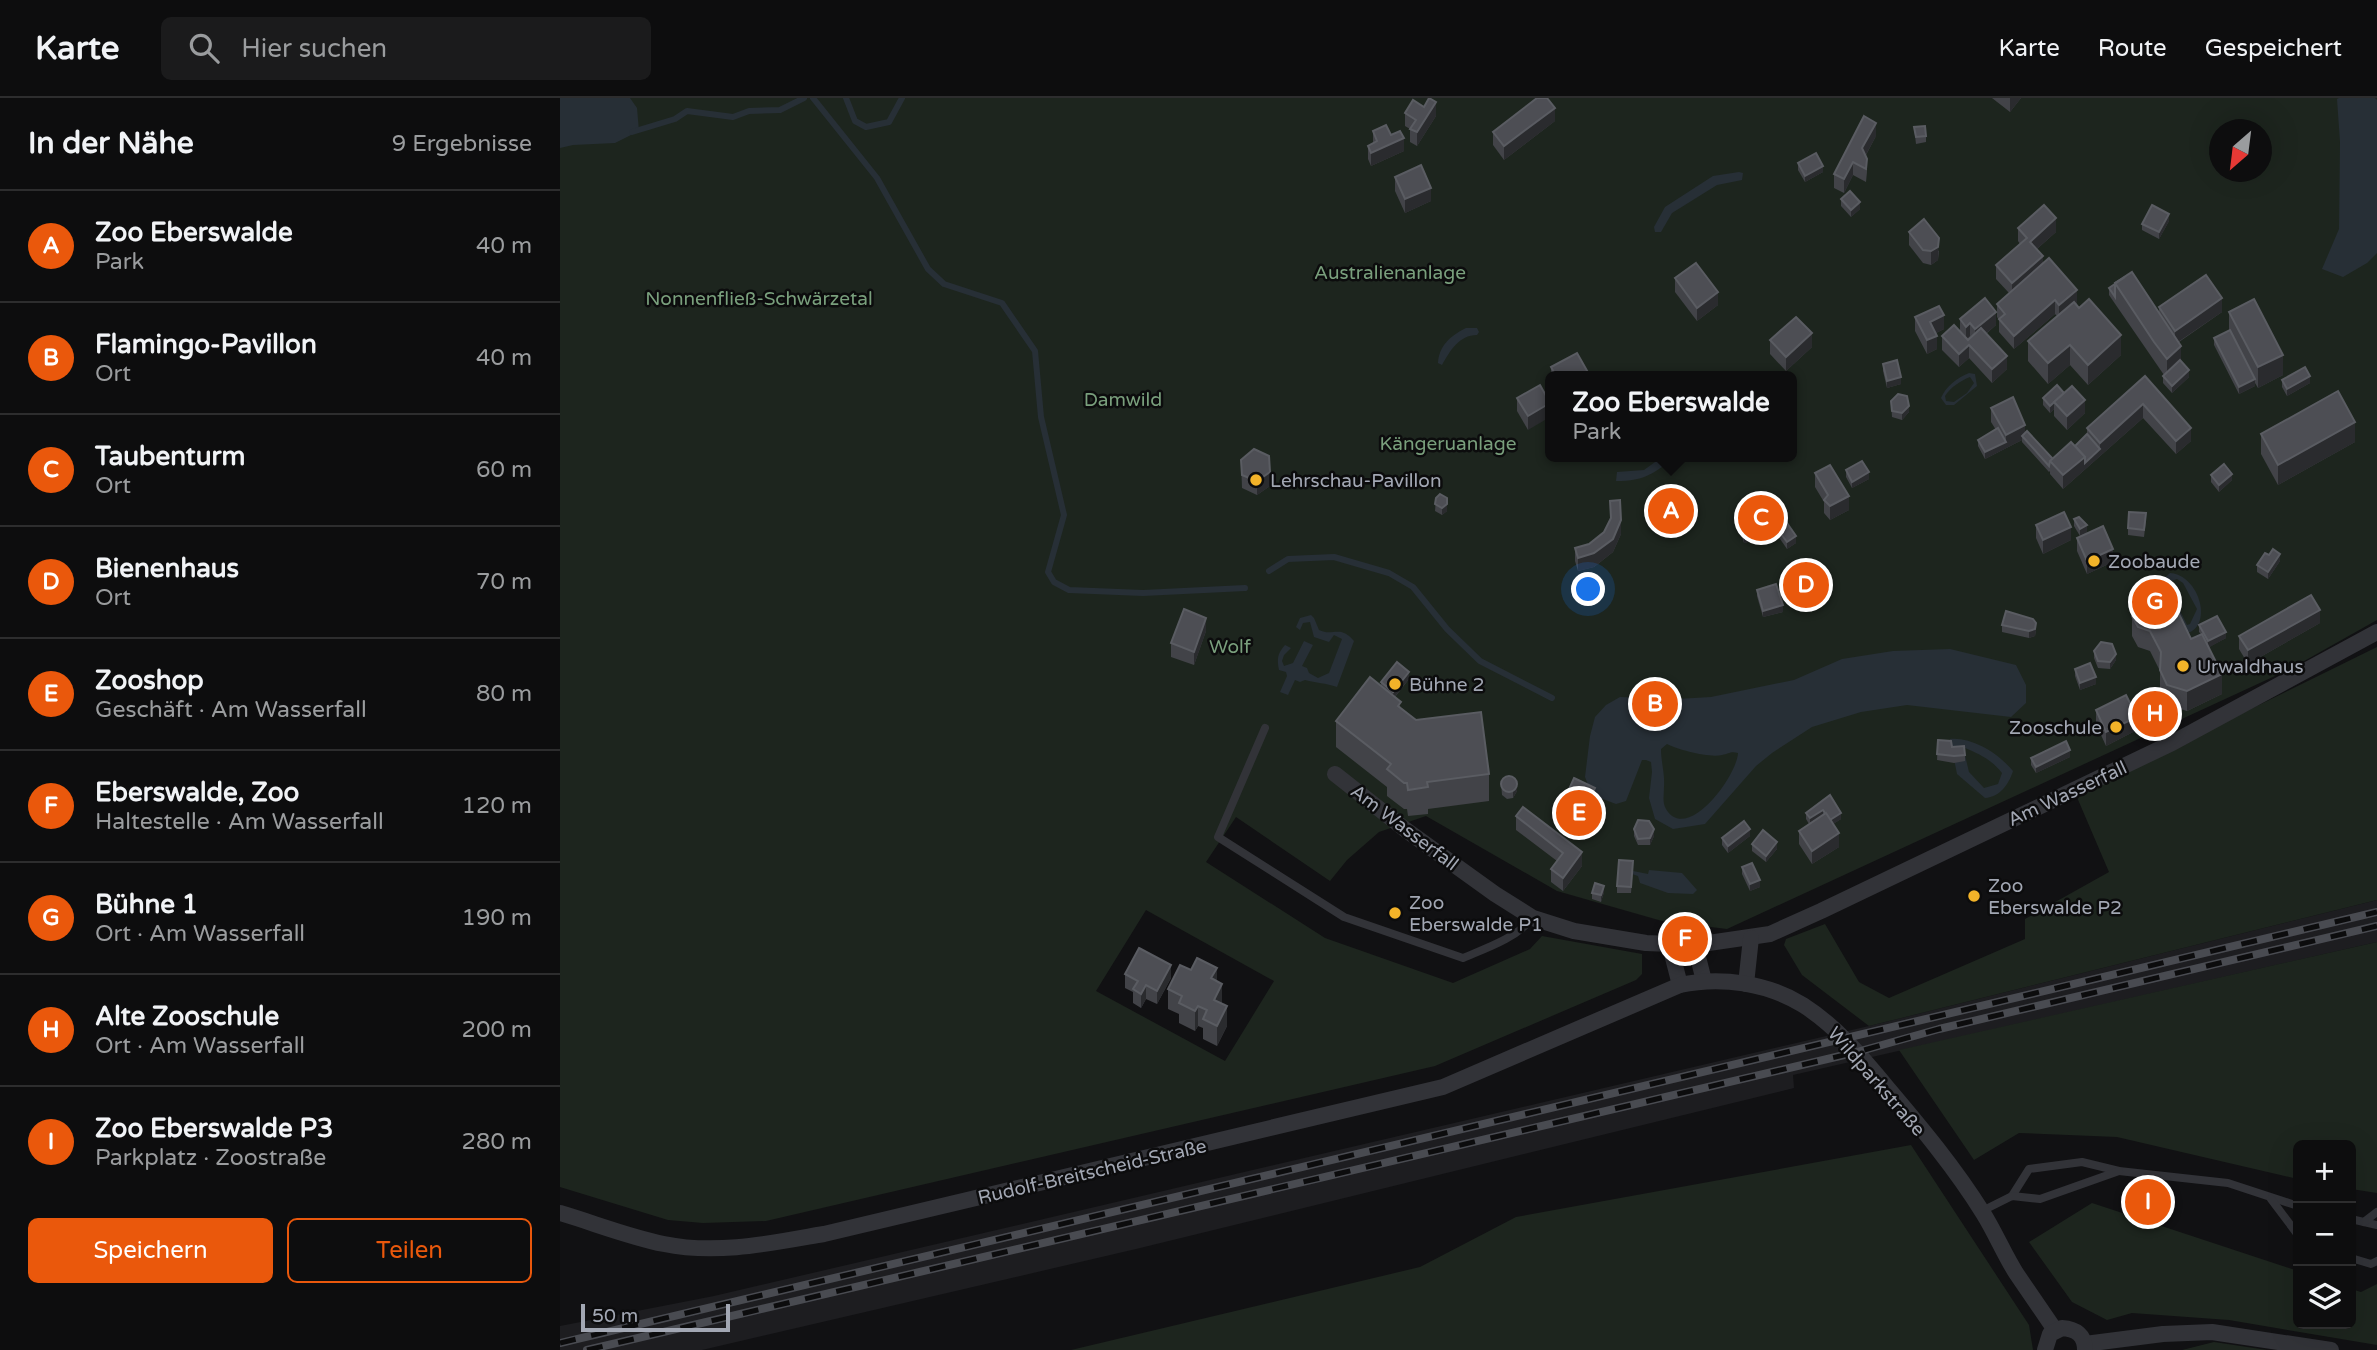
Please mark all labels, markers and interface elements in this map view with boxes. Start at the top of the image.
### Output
search box [161,17,651,80]
text: Karte [35,29,119,68]
icon: search [185,29,223,67]
text: Hier suchen [241,33,387,64]
text: Karte [1998,34,2060,63]
text: Route [2098,34,2167,63]
text: Gespeichert [2205,34,2342,63]
north arrow [2209,119,2272,182]
text: In der Nähe [28,125,194,162]
text: 9 Ergebnisse [392,130,532,158]
text: Zoo Eberswalde [95,217,293,248]
text: A [42,232,60,260]
text: 40 m [476,232,532,260]
text: Park [95,248,144,276]
park label: Australienanlage [1314,262,1466,284]
park label: Nonnenfließ-Schwärzetal [645,288,873,310]
text: Flamingo-Pavillon [95,329,317,360]
text: B [43,344,59,372]
text: 40 m [476,344,532,372]
text: Ort [95,360,131,388]
popup [1545,371,1797,462]
text: Zoo Eberswalde [1572,387,1770,418]
park label: Damwild [1084,389,1162,411]
text: Park [1572,418,1621,446]
park label: Kängeruanlage [1380,433,1516,455]
text: Taubenturm [95,441,245,472]
text: C [43,456,59,484]
text: 60 m [476,456,532,484]
place label: Lehrschau-Pavillon [1270,470,1441,492]
text: Ort [95,472,131,500]
marker: Lehrschau-Pavillon [1248,472,1264,488]
pin: A [1648,485,1694,537]
pin: C [1738,492,1784,544]
place label: Zoobaude [2108,551,2200,573]
text: Bienenhaus [95,553,239,584]
marker: Zoobaude [2086,553,2102,569]
pin: D [1783,559,1829,611]
text: D [42,568,60,596]
text: 70 m [476,568,532,596]
your location [1571,572,1605,606]
pin: G [2132,576,2178,628]
text: Ort [95,584,131,612]
park label: Wolf [1209,636,1252,658]
place label: Urwaldhaus [2197,656,2304,678]
marker: Urwaldhaus [2175,658,2191,674]
text: Zooshop [95,665,204,696]
place label: Bühne 2 [1409,674,1484,696]
marker: Bühne 2 [1387,676,1403,692]
pin: B [1632,678,1678,730]
text: E [44,680,58,708]
text: 80 m [476,680,532,708]
pin: H [2132,688,2178,740]
text: Geschäft · Am Wasserfall [95,696,367,724]
place label: Zooschule [2009,717,2102,739]
marker: Zooschule [2108,719,2124,735]
street label: Am Wasserfall [2004,757,2130,831]
text: Eberswalde, Zoo [95,777,299,808]
street label: Am Wasserfall [1346,780,1463,875]
pin: E [1556,787,1602,839]
text: F [44,792,58,820]
text: 120 m [462,792,532,820]
text: Haltestelle · Am Wasserfall [95,808,384,836]
place label: Zoo Eberswalde P2 [1988,875,2122,919]
marker: Zoo Eberswalde P2 [1966,888,1982,904]
text: Bühne 1 [95,889,198,920]
place label: Zoo Eberswalde P1 [1409,892,1543,936]
text: G [42,904,60,932]
text: 190 m [462,904,532,932]
marker: Zoo Eberswalde P1 [1387,905,1403,921]
pin: F [1662,913,1708,965]
text: Ort · Am Wasserfall [95,920,305,948]
text: Alte Zooschule [95,1001,279,1032]
text: H [42,1016,60,1044]
text: 200 m [462,1016,532,1044]
street label: Wildparkstraße [1823,1023,1930,1141]
text: Ort · Am Wasserfall [95,1032,305,1060]
text: Zoo Eberswalde P3 [95,1113,333,1144]
text: I [48,1128,54,1156]
text: 280 m [462,1128,532,1156]
street label: Rudolf-Breitscheid-Straße [976,1135,1209,1209]
map controls [2293,1140,2356,1329]
button: + [2293,1140,2356,1203]
text: Parkplatz · Zoostraße [95,1144,326,1172]
pin: I [2125,1176,2171,1228]
button: − [2293,1203,2356,1266]
button: Speichern [28,1218,273,1283]
button: Teilen [287,1218,532,1283]
button: layers [2293,1266,2356,1329]
scale bar [581,1301,730,1333]
text: 50 m [592,1305,638,1327]

